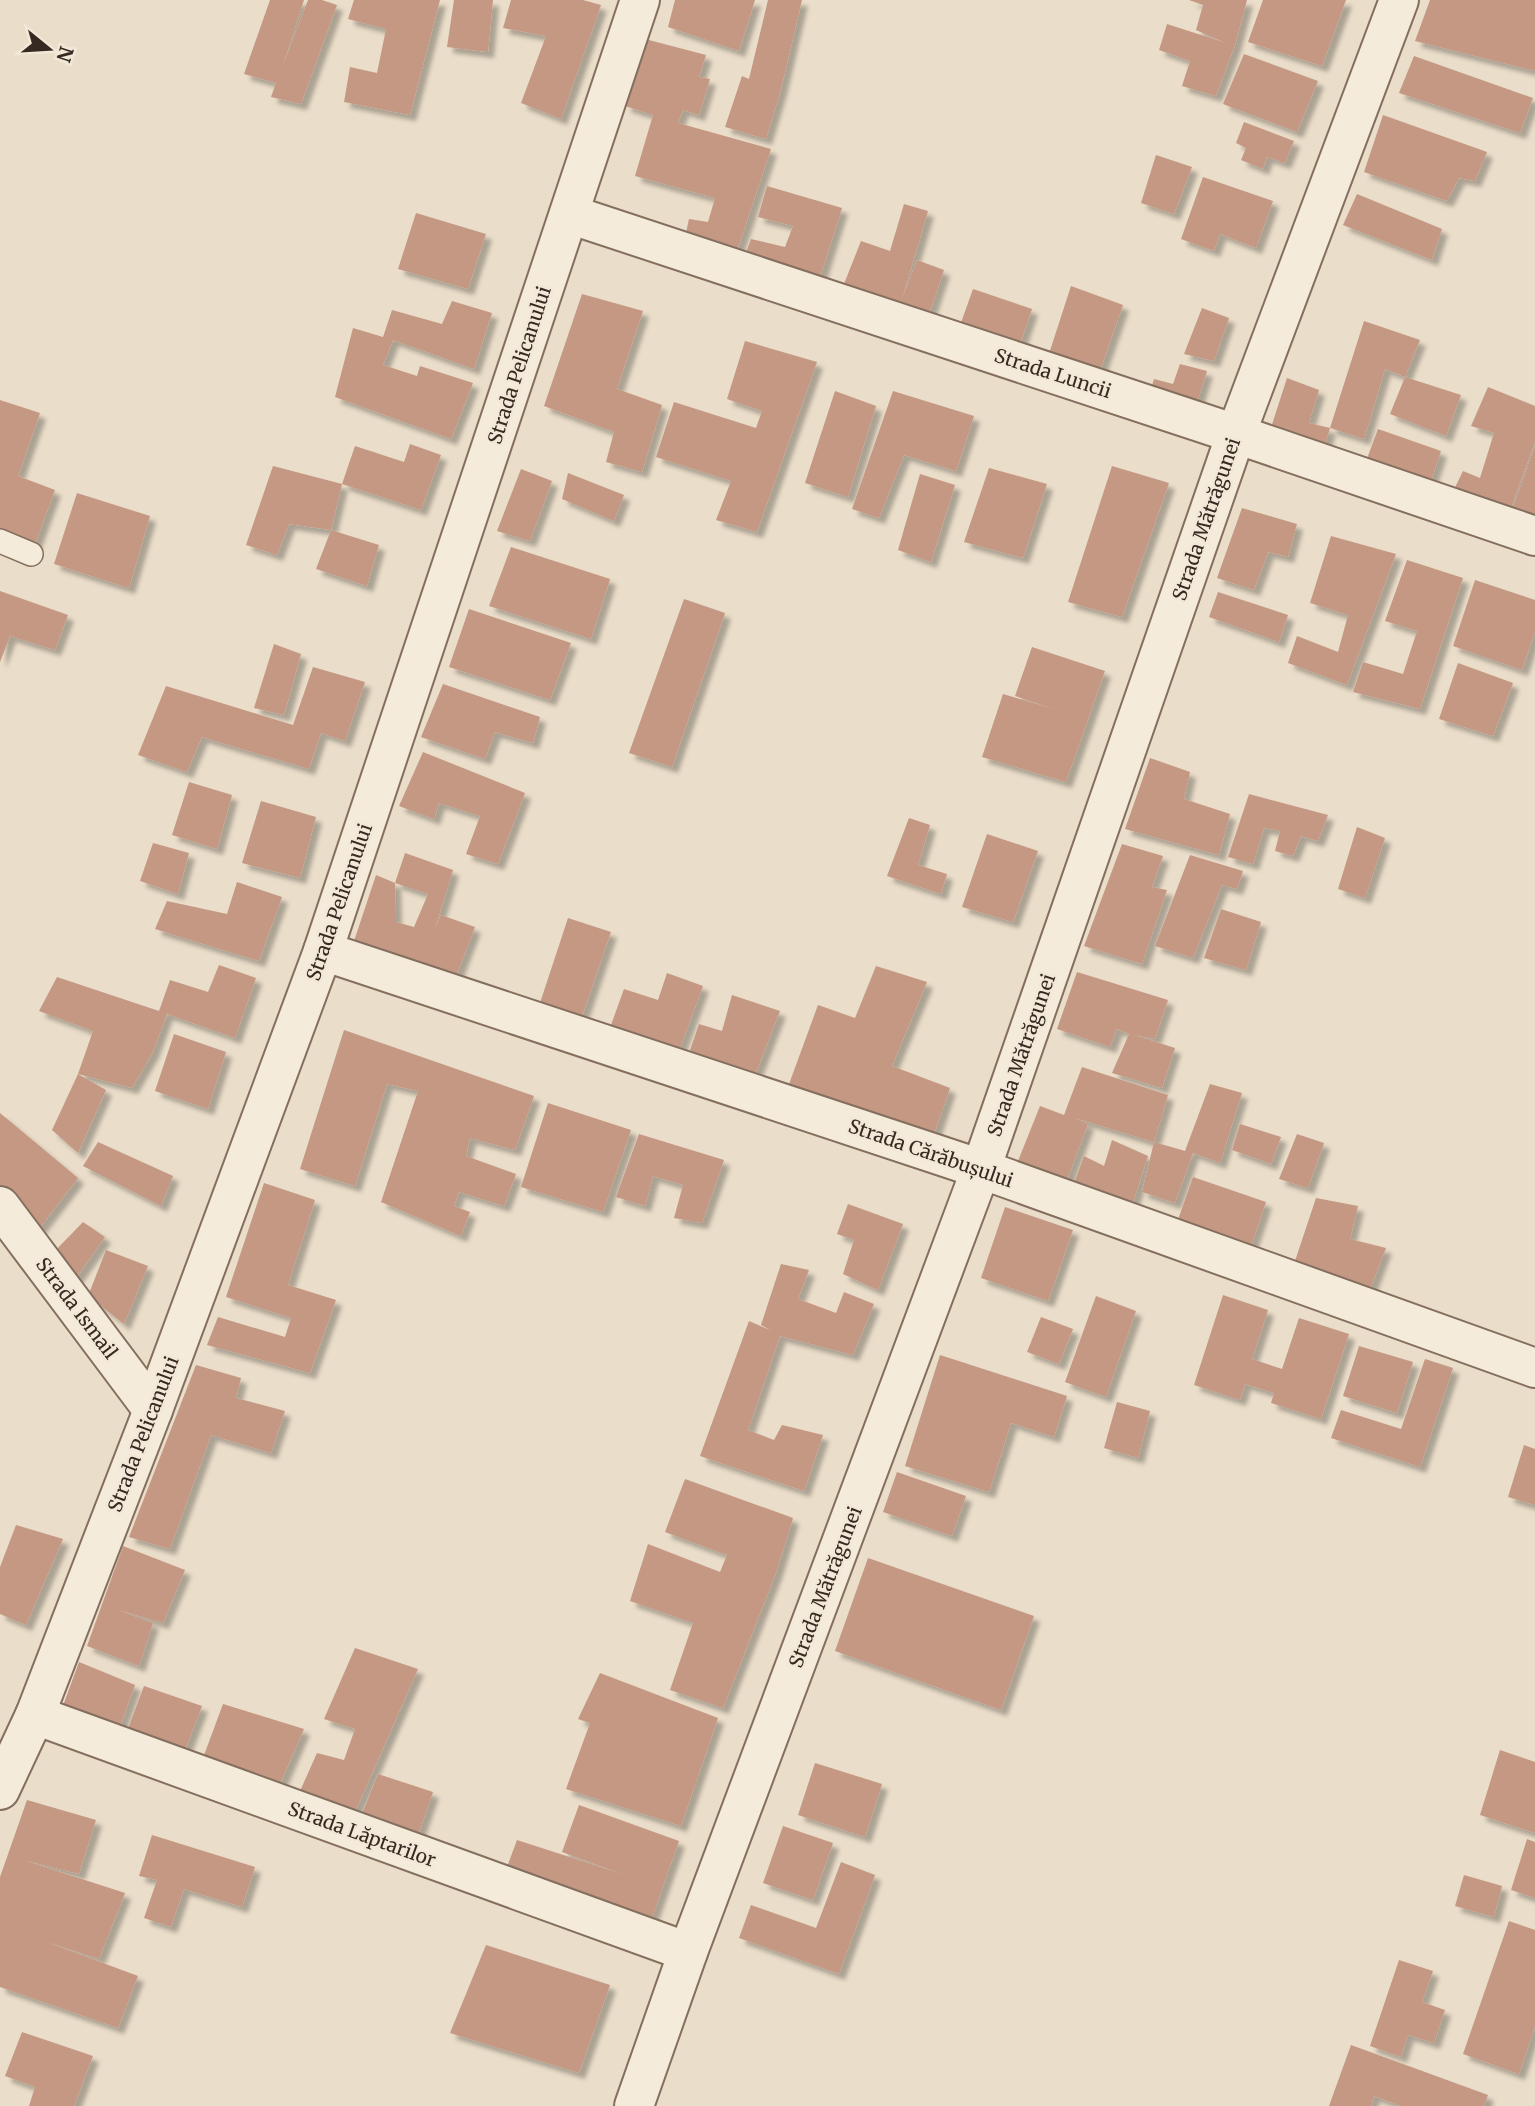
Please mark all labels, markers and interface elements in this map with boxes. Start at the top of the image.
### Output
north arrow [14,14,84,84]
text: N [51,43,79,65]
street label: Strada Pelicanului [482,283,556,447]
street label: Strada Luncii [992,343,1114,403]
street label: Strada Mătrăgunei [1167,434,1245,604]
street label: Strada Pelicanului [301,820,377,984]
street label: Strada Mătrăgunei [982,970,1060,1140]
street label: Strada Cărăbușului [845,1114,1017,1193]
street label: Strada Ismail [31,1253,123,1364]
street label: Strada Pelicanului [102,1353,184,1515]
street label: Strada Mătrăgunei [783,1503,867,1671]
street label: Strada Lăptarilor [285,1796,440,1872]

